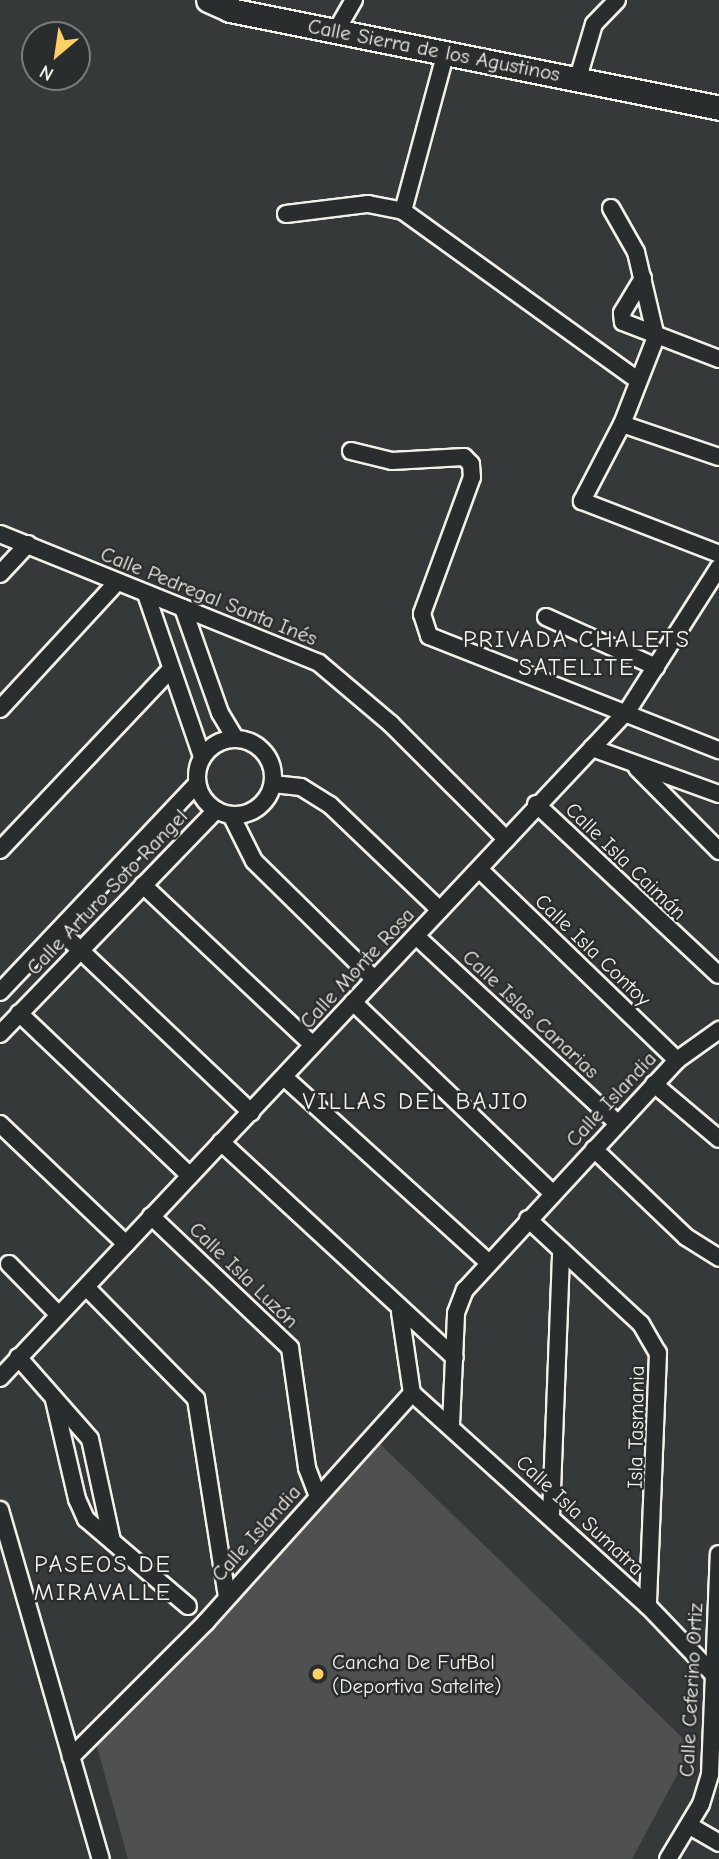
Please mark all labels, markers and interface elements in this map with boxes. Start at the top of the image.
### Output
street label: Calle Sierra de los Agustinos [306,13,562,87]
north arrow [21,21,91,91]
text: N [36,60,58,85]
street label: Calle Pedregal Santa Inés [97,541,321,651]
district label: PRIVADA CHALETS SATELITE [465,626,689,682]
street label: Calle Isla Caimán [560,797,692,925]
street label: Calle Arturo Soto Rangel [21,804,193,980]
street label: Calle Isla Contoy [530,888,656,1012]
street label: Calle Monte Rosa [294,902,420,1034]
street label: Calle Islas Canarias [458,944,604,1084]
street label: Calle Islandia [560,1046,662,1152]
district label: VILLAS DEL BAJIO [305,1088,527,1116]
street label: Calle Isla Luzón [184,1217,304,1333]
street label: Isla Tasmania [622,1365,650,1489]
street label: Calle Isla Sumatra [511,1449,649,1581]
street label: Calle Islandia [206,1480,306,1586]
district label: PASEOS DE MIRAVALLE [35,1551,171,1607]
street label: Calle Ceferino Ortiz [674,1602,708,1778]
place label: Cancha De FutBol (Deportiva Satelite) [332,1649,501,1699]
marker: Cancha De FutBol (Deportiva Satelite) [310,1666,326,1682]

